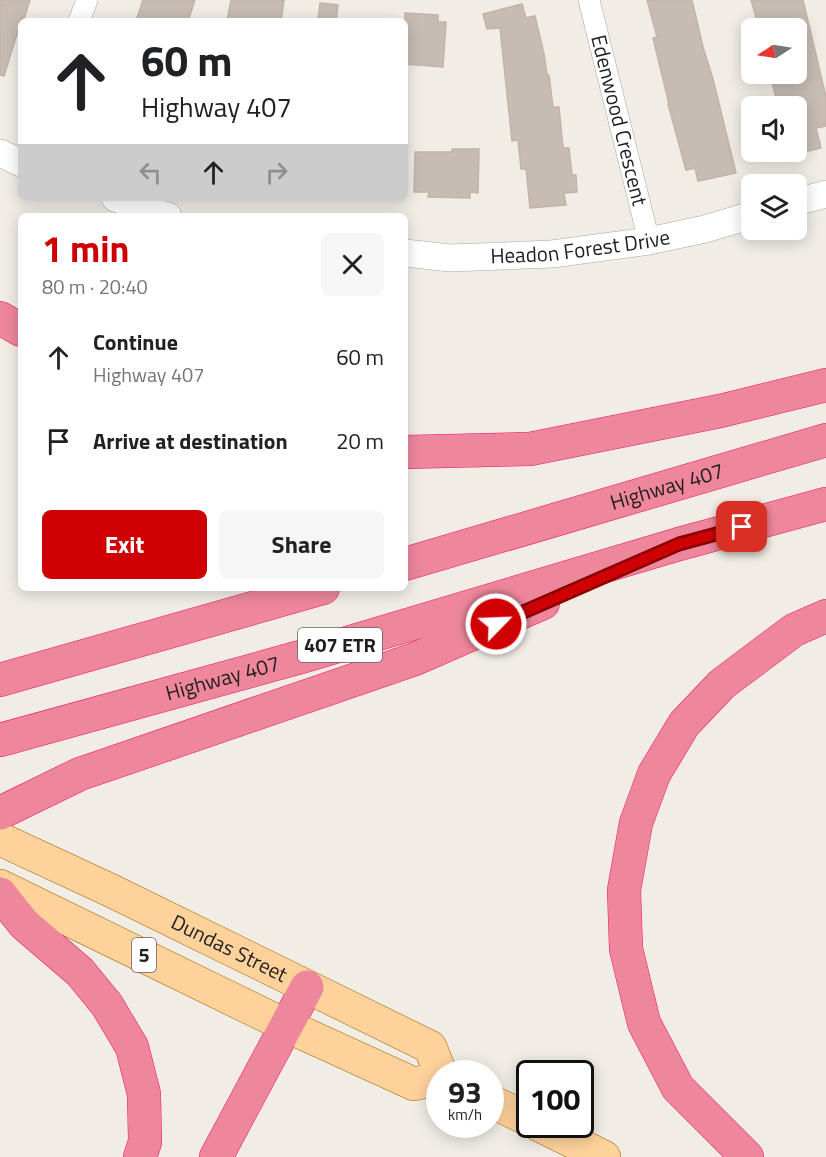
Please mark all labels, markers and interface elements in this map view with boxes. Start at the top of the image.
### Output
north arrow [741,18,807,84]
map controls [741,18,807,240]
text: 60 m [141,28,233,92]
street label: Edenwood Crescent [583,31,657,210]
icon: ahead [42,42,120,120]
text: Highway 407 [141,86,292,127]
button: sound [741,96,807,162]
icon: left [134,156,167,189]
icon: ahead [197,156,230,189]
icon: right [260,156,293,189]
button: layers [741,174,807,240]
street label: Headon Forest Drive [490,220,673,271]
text: 1 min [42,221,129,276]
button: close [321,233,384,296]
text: 80 m · 20:40 [42,271,148,302]
text: Continue [93,325,178,359]
text: 60 m [336,340,384,374]
icon: ahead [42,341,75,374]
text: Highway 407 [93,359,205,390]
text: Arrive at destination [93,424,288,458]
text: 20 m [336,424,384,458]
icon: arrive [42,425,75,458]
street label: Highway 407 [606,454,727,518]
pin [716,501,767,552]
button: Exit [42,510,207,579]
button: Share [219,510,384,579]
icon: arrive [725,510,758,543]
position arrow [464,592,528,656]
road number: 407 ETR [298,628,382,662]
street label: Highway 407 [162,646,283,709]
street label: Dundas Street [166,905,294,990]
road number: 5 [132,938,156,972]
speed limit sign: 100 [516,1060,594,1138]
text: 93 [448,1069,482,1115]
text: km/h [448,1103,482,1126]

